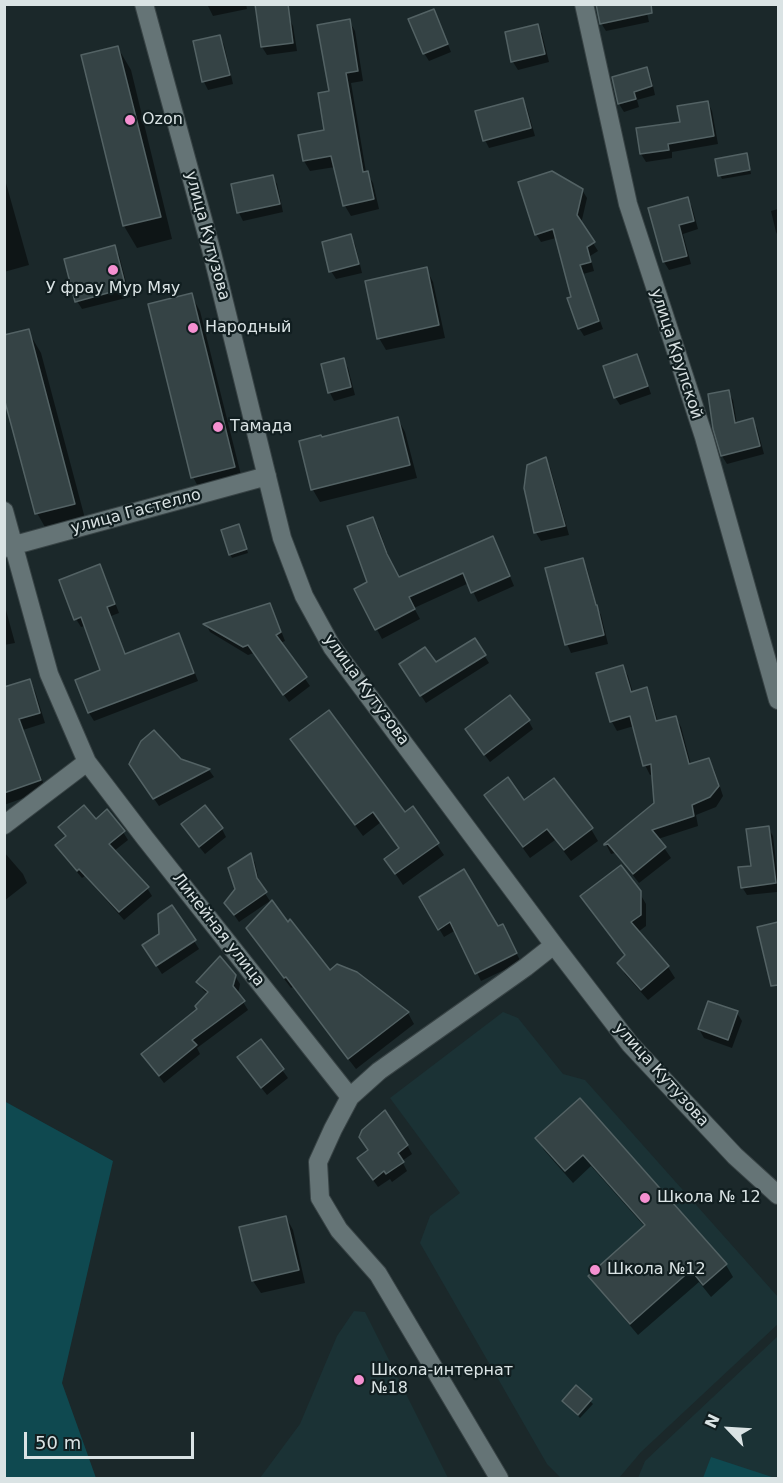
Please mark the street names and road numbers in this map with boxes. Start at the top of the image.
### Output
street label: улица Кутузова [181,169,233,303]
street label: улица Крупской [646,286,706,422]
street label: улица Гастелло [69,485,203,539]
street label: улица Кутузова [319,631,413,749]
street label: Линейная улица [168,869,268,991]
street label: улица Кутузова [609,1019,713,1131]

